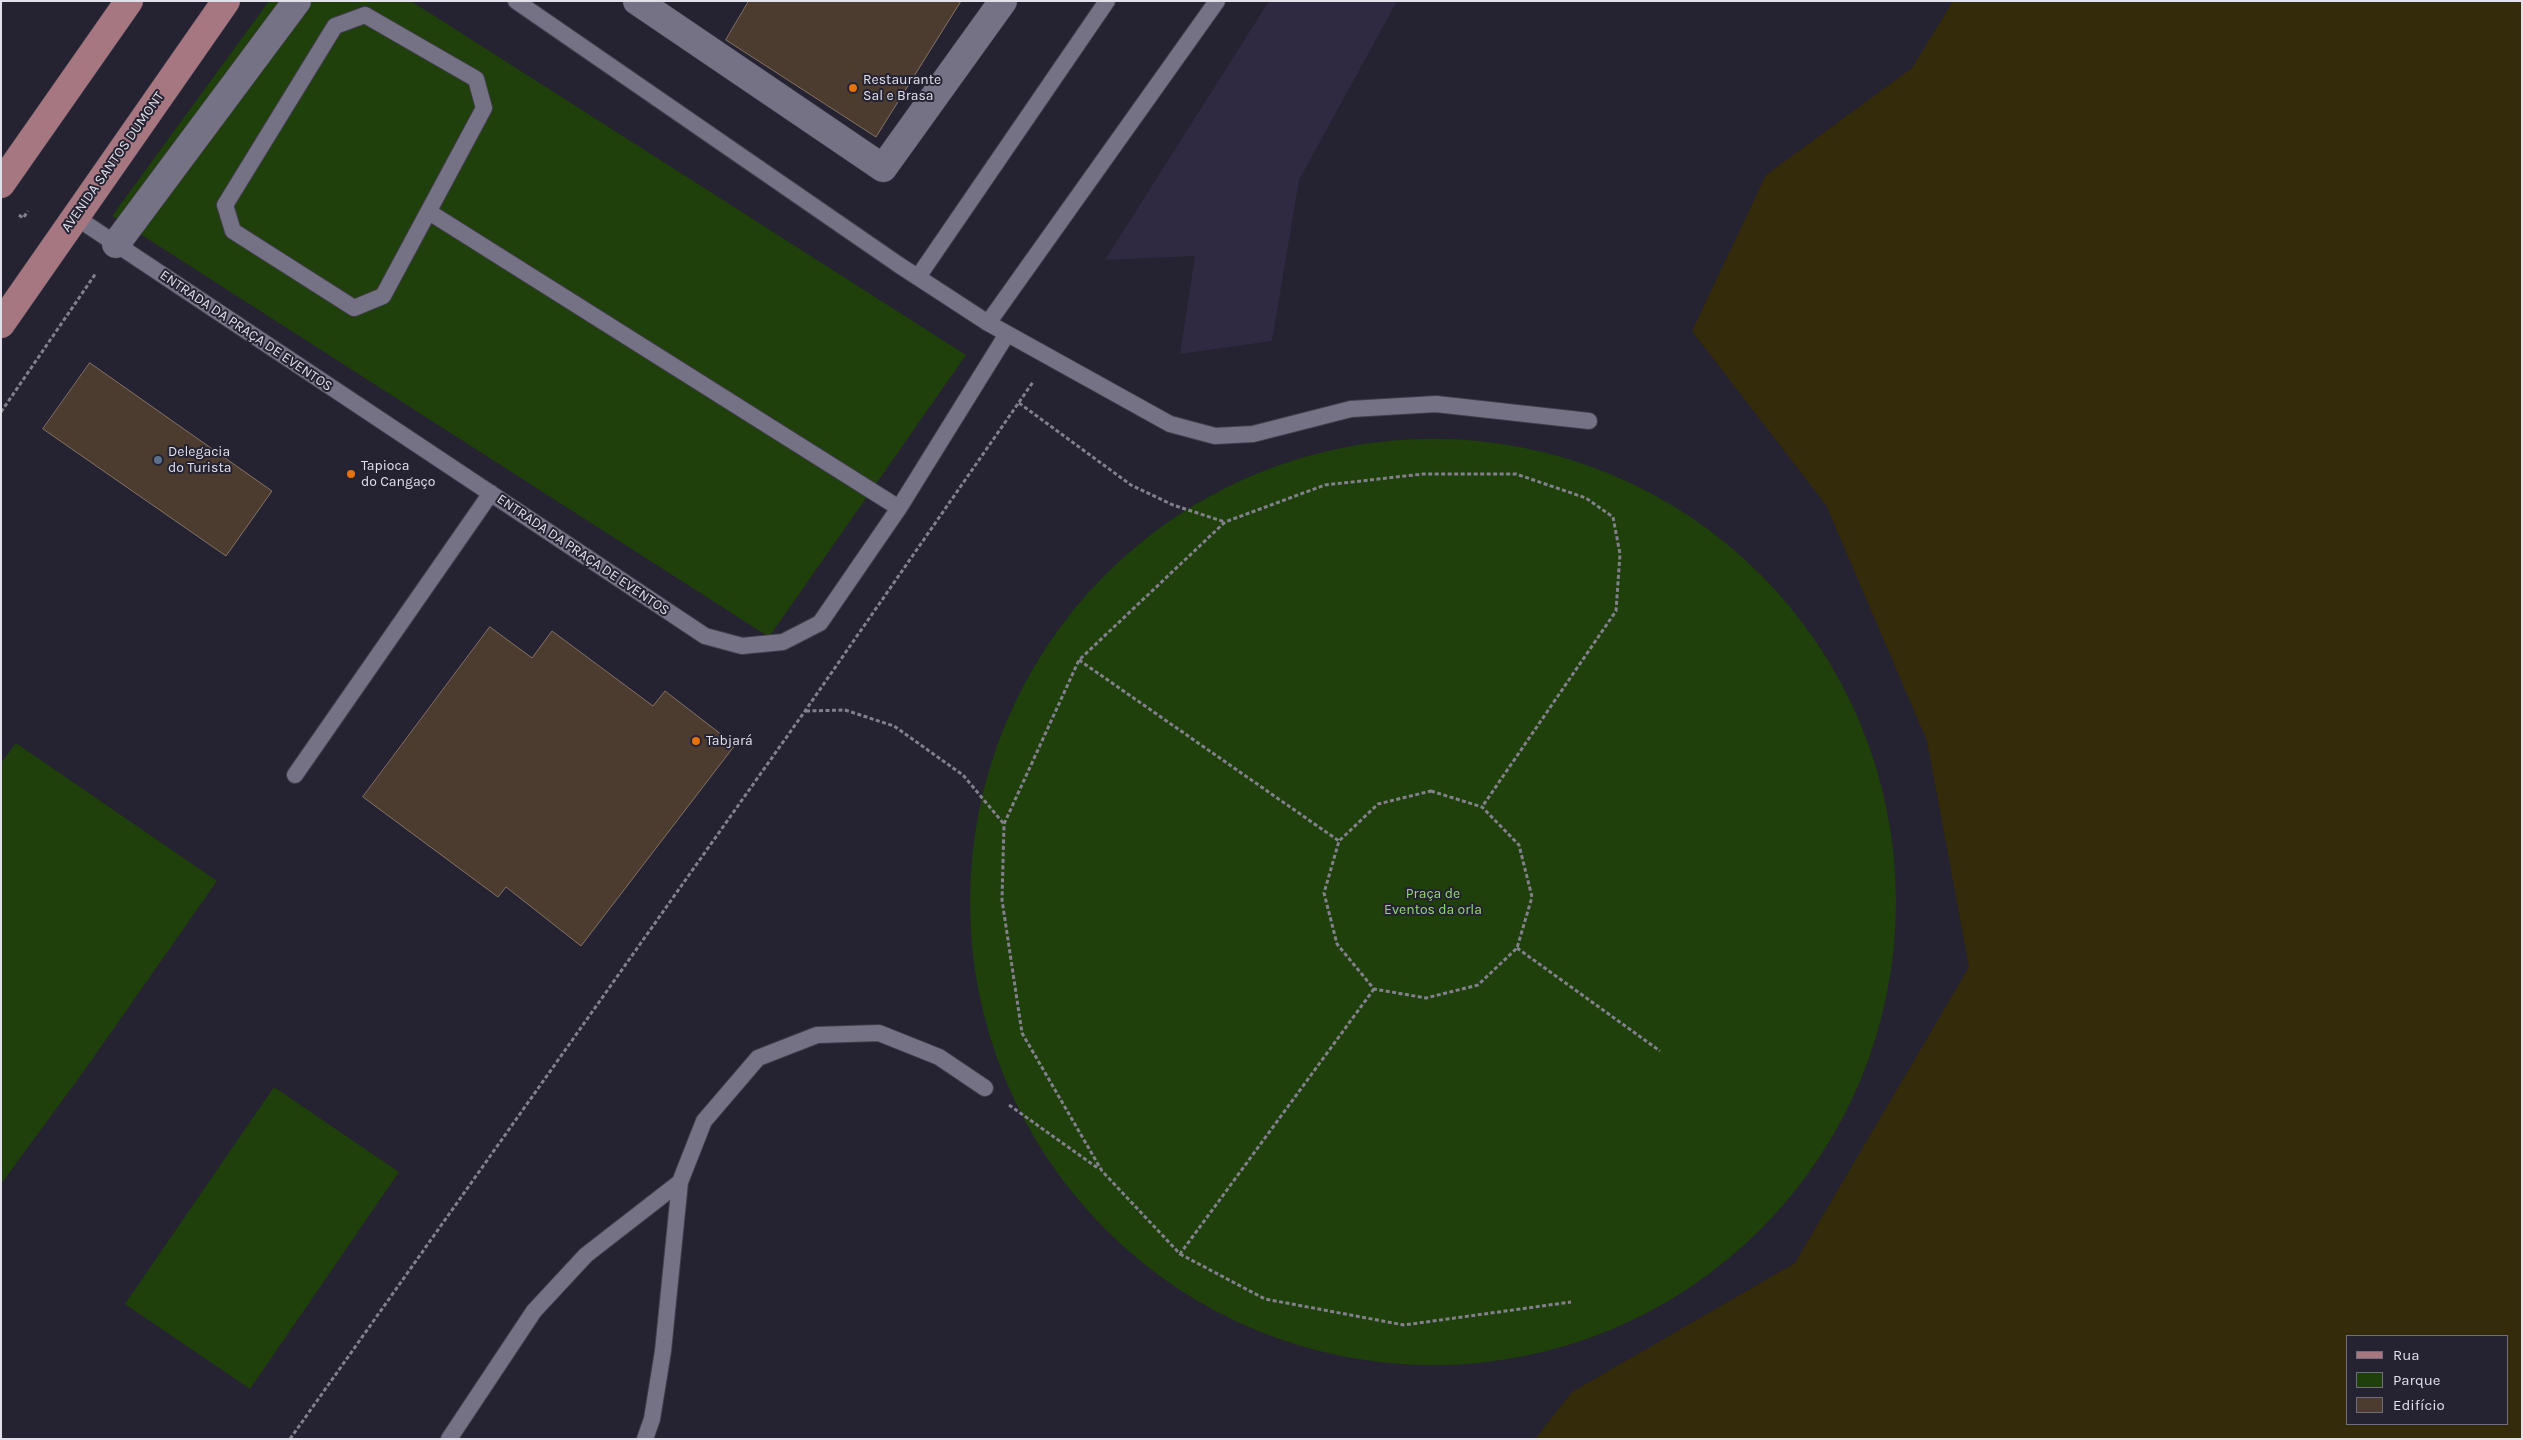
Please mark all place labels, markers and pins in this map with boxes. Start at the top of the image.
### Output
place label: Restaurante Sal e Brasa [863,72,941,104]
marker: Restaurante Sal e Brasa [847,82,859,94]
place label: Delegacia do Turista [168,444,231,477]
marker: Delegacia do Turista [152,454,164,466]
place label: Tapioca do Cangaço [361,458,435,491]
marker: Tapioca do Cangaço [345,468,357,480]
place label: Tabjará [706,733,753,749]
marker: Tabjará [690,735,702,747]

